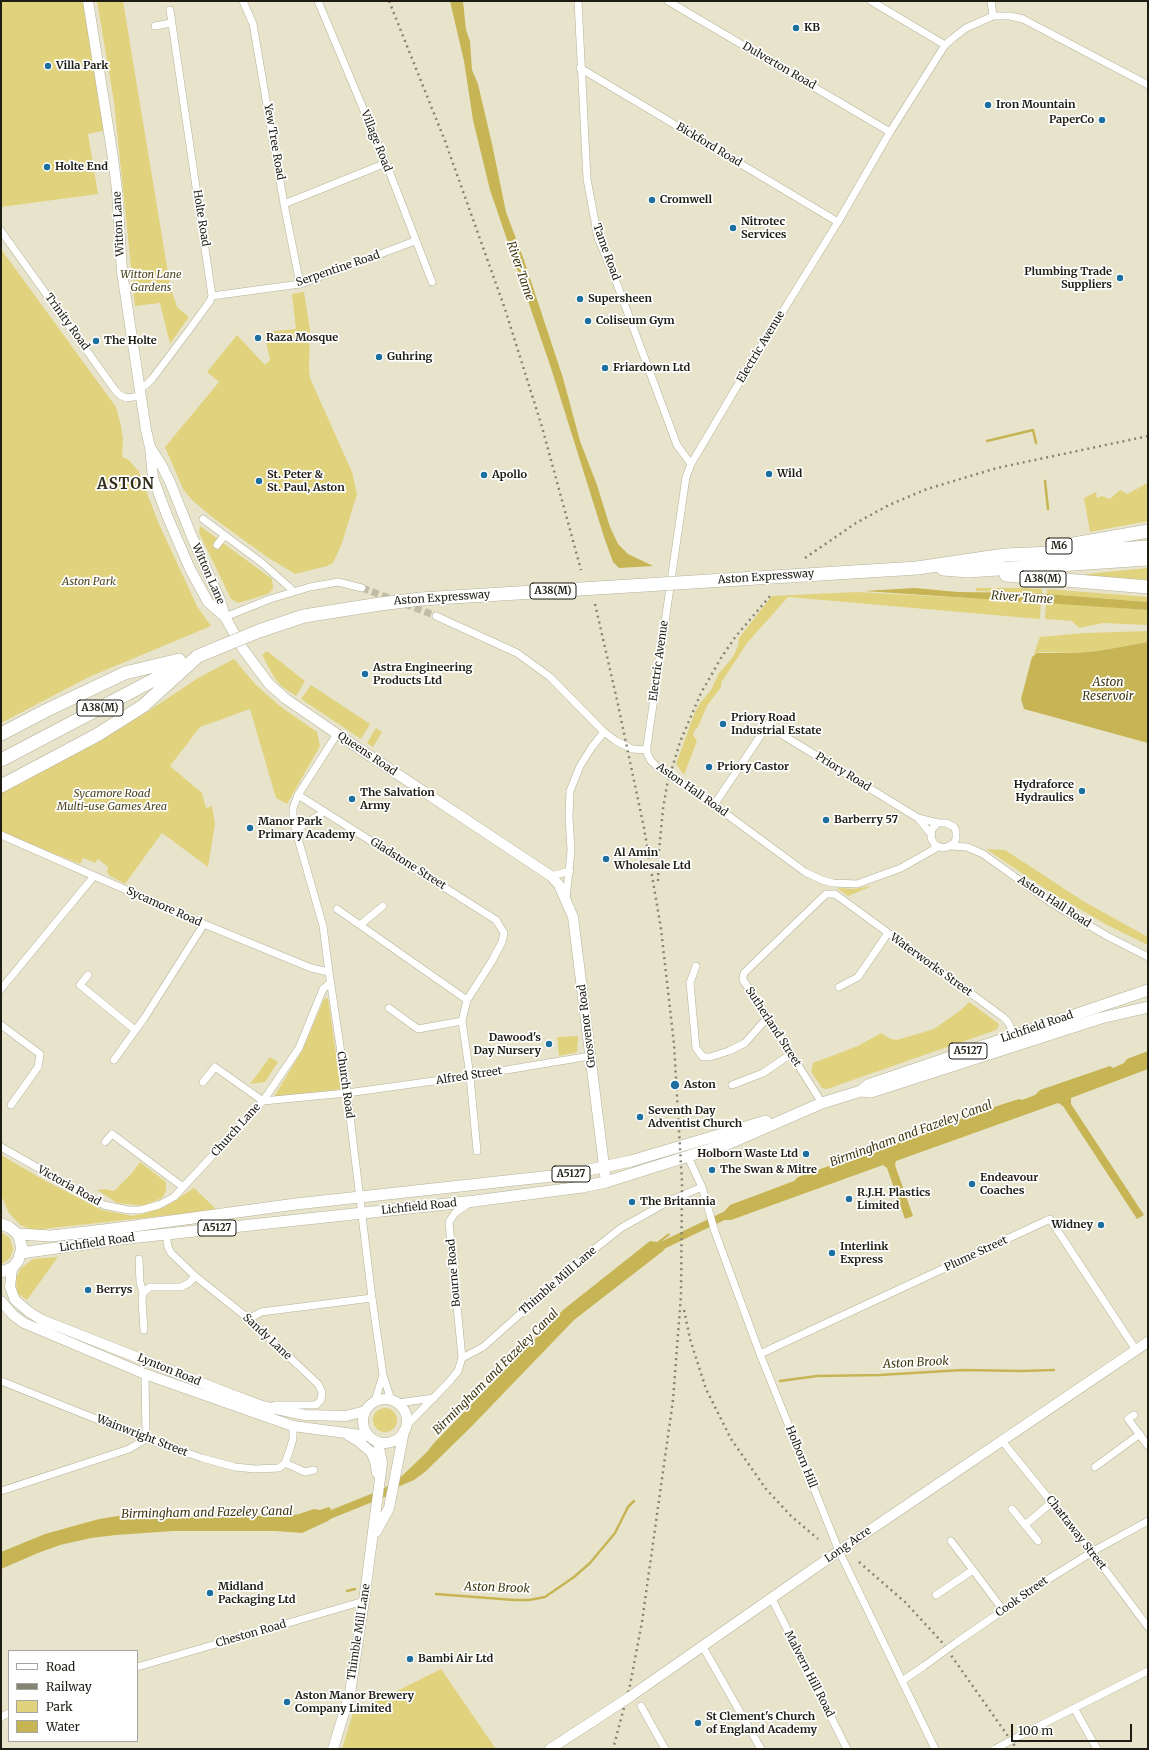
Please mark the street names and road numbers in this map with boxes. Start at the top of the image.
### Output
street label: Dulverton Road [740,40,818,92]
street label: Yew Tree Road [261,103,287,181]
street label: Village Road [358,108,394,174]
street label: Bickford Road [674,120,744,170]
street label: Holte Road [190,189,212,247]
street label: Witton Lane [111,191,127,257]
street label: Tame Road [590,222,622,282]
street label: Serpentine Road [294,248,382,290]
street label: Trinity Road [42,291,92,353]
street label: Electric Avenue [734,309,788,385]
road number: M6 [1046,538,1072,554]
street label: Witton Lane [189,542,227,606]
street label: Aston Expressway [717,567,815,587]
road number: A38(M) [1020,571,1066,587]
road number: A38(M) [530,583,576,599]
street label: Aston Expressway [393,588,491,608]
street label: Electric Avenue [647,620,671,702]
road number: A38(M) [77,700,123,716]
street label: Queens Road [335,729,399,779]
street label: Priory Road [813,750,873,794]
street label: Aston Hall Road [654,760,730,820]
street label: Gladstone Street [368,835,448,893]
street label: Aston Hall Road [1015,873,1093,931]
street label: Sycamore Road [124,885,204,929]
street label: Waterworks Street [887,931,975,999]
street label: Grosvenor Road [575,984,599,1068]
street label: Sutherland Street [742,985,804,1069]
street label: Lichfield Road [999,1008,1075,1046]
road number: A5127 [949,1043,987,1059]
street label: Church Road [334,1051,356,1119]
street label: Alfred Street [435,1064,503,1088]
street label: Church Lane [209,1101,263,1159]
street label: Victoria Road [35,1163,103,1209]
road number: A5127 [552,1166,590,1182]
street label: Lichfield Road [381,1196,457,1218]
road number: A5127 [198,1220,236,1236]
street label: Lichfield Road [59,1231,135,1255]
street label: Plume Street [942,1234,1010,1274]
street label: Bourne Road [444,1238,464,1308]
street label: Thimble Mill Lane [517,1244,599,1318]
street label: Sandy Lane [240,1311,294,1363]
street label: Lynton Road [136,1351,202,1389]
street label: Wainwright Street [94,1412,190,1460]
street label: Holborn Hill [783,1424,819,1490]
street label: Chattaway Street [1043,1493,1109,1573]
street label: Long Acre [822,1524,874,1566]
street label: Cook Street [993,1574,1051,1620]
street label: Thimble Mill Lane [345,1583,373,1681]
street label: Cheston Road [214,1618,288,1650]
street label: Malvern Hill Road [781,1629,837,1719]

